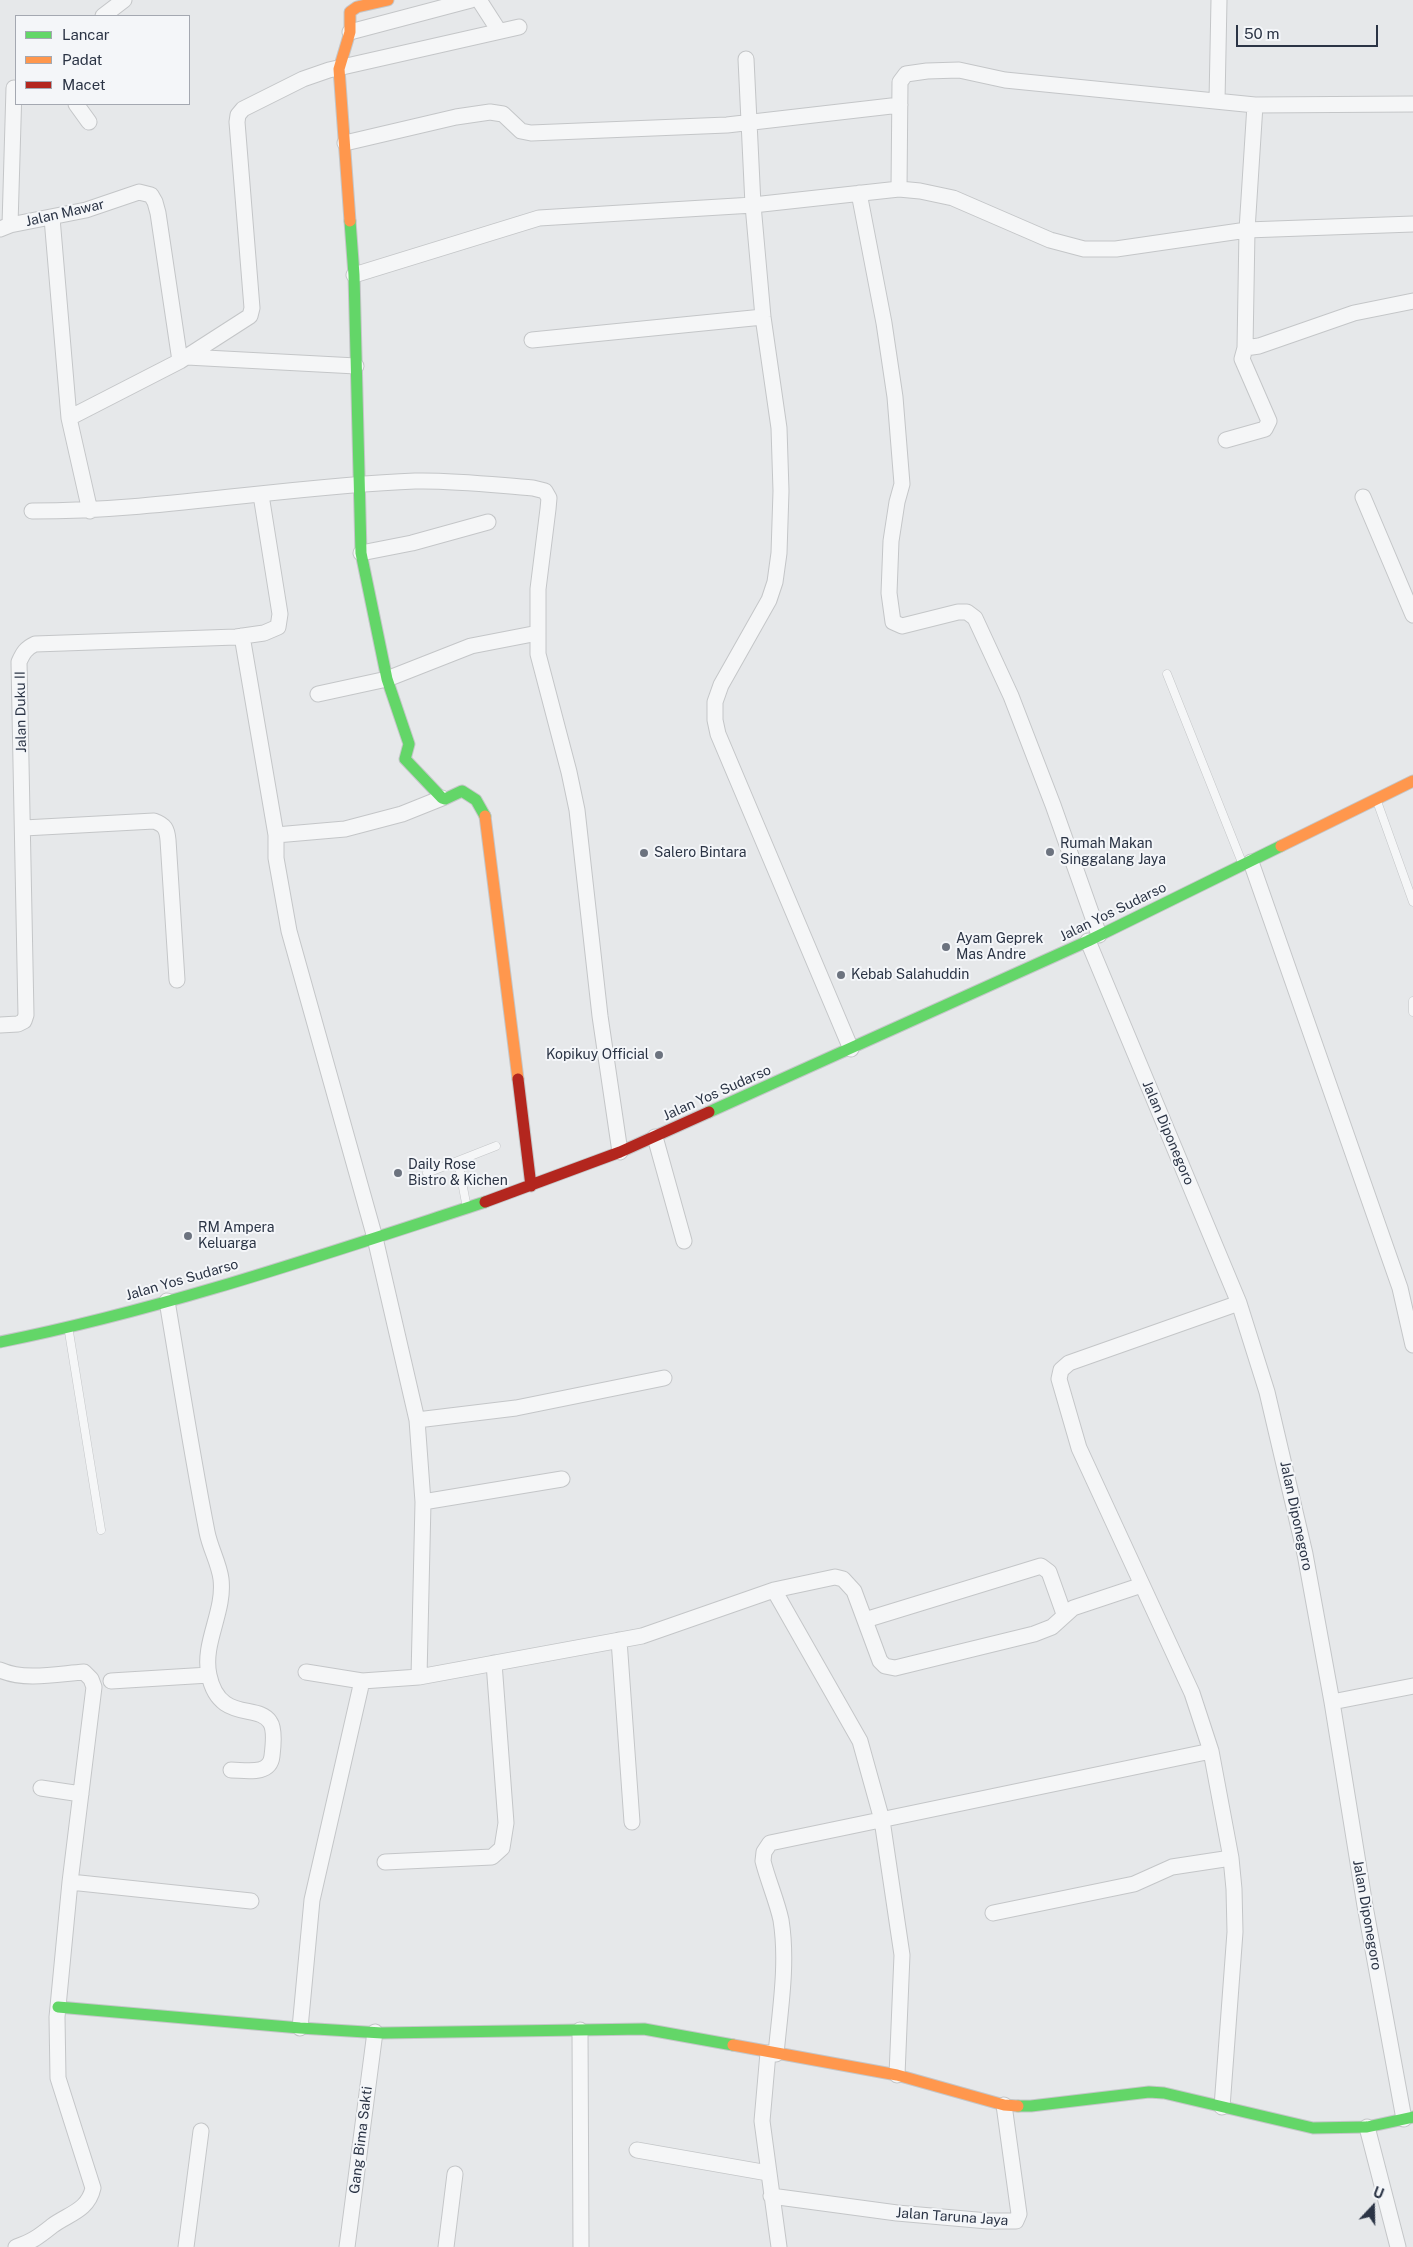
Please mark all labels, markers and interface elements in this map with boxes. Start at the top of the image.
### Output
legend [15,15,190,105]
scale bar [1238,15,1380,47]
text: 50 m [1244,25,1279,42]
text: Lancar [62,26,110,43]
text: Padat [62,51,102,68]
text: Macet [62,76,106,93]
street label: Jalan Mawar [24,196,106,230]
street label: Jalan Duku II [12,671,30,753]
place label: Rumah Makan Singgalang Jaya [1060,836,1166,869]
place label: Salero Bintara [654,845,746,861]
marker: Rumah Makan Singgalang Jaya [1044,846,1056,858]
marker: Salero Bintara [638,847,650,859]
street label: Jalan Yos Sudarso [1057,879,1169,945]
place label: Ayam Geprek Mas Andre [956,931,1043,964]
marker: Ayam Geprek Mas Andre [940,941,952,953]
place label: Kebab Salahuddin [851,967,969,983]
marker: Kebab Salahuddin [835,969,847,981]
place label: Kopikuy Official [546,1047,649,1063]
marker: Kopikuy Official [653,1049,665,1061]
street label: Jalan Yos Sudarso [660,1062,774,1124]
street label: Jalan Diponegoro [1138,1078,1198,1188]
place label: Daily Rose Bistro & Kichen [408,1157,508,1190]
marker: Daily Rose Bistro & Kichen [392,1167,404,1179]
place label: RM Ampera Keluarga [198,1220,275,1252]
marker: RM Ampera Keluarga [182,1230,194,1242]
street label: Jalan Yos Sudarso [124,1256,240,1304]
street label: Jalan Diponegoro [1276,1460,1316,1572]
street label: Jalan Diponegoro [1349,1859,1385,1971]
street label: Gang Bima Sakti [346,2085,376,2195]
north arrow [1348,2182,1398,2232]
text: U [1371,2184,1386,2202]
street label: Jalan Taruna Jaya [895,2205,1009,2229]

